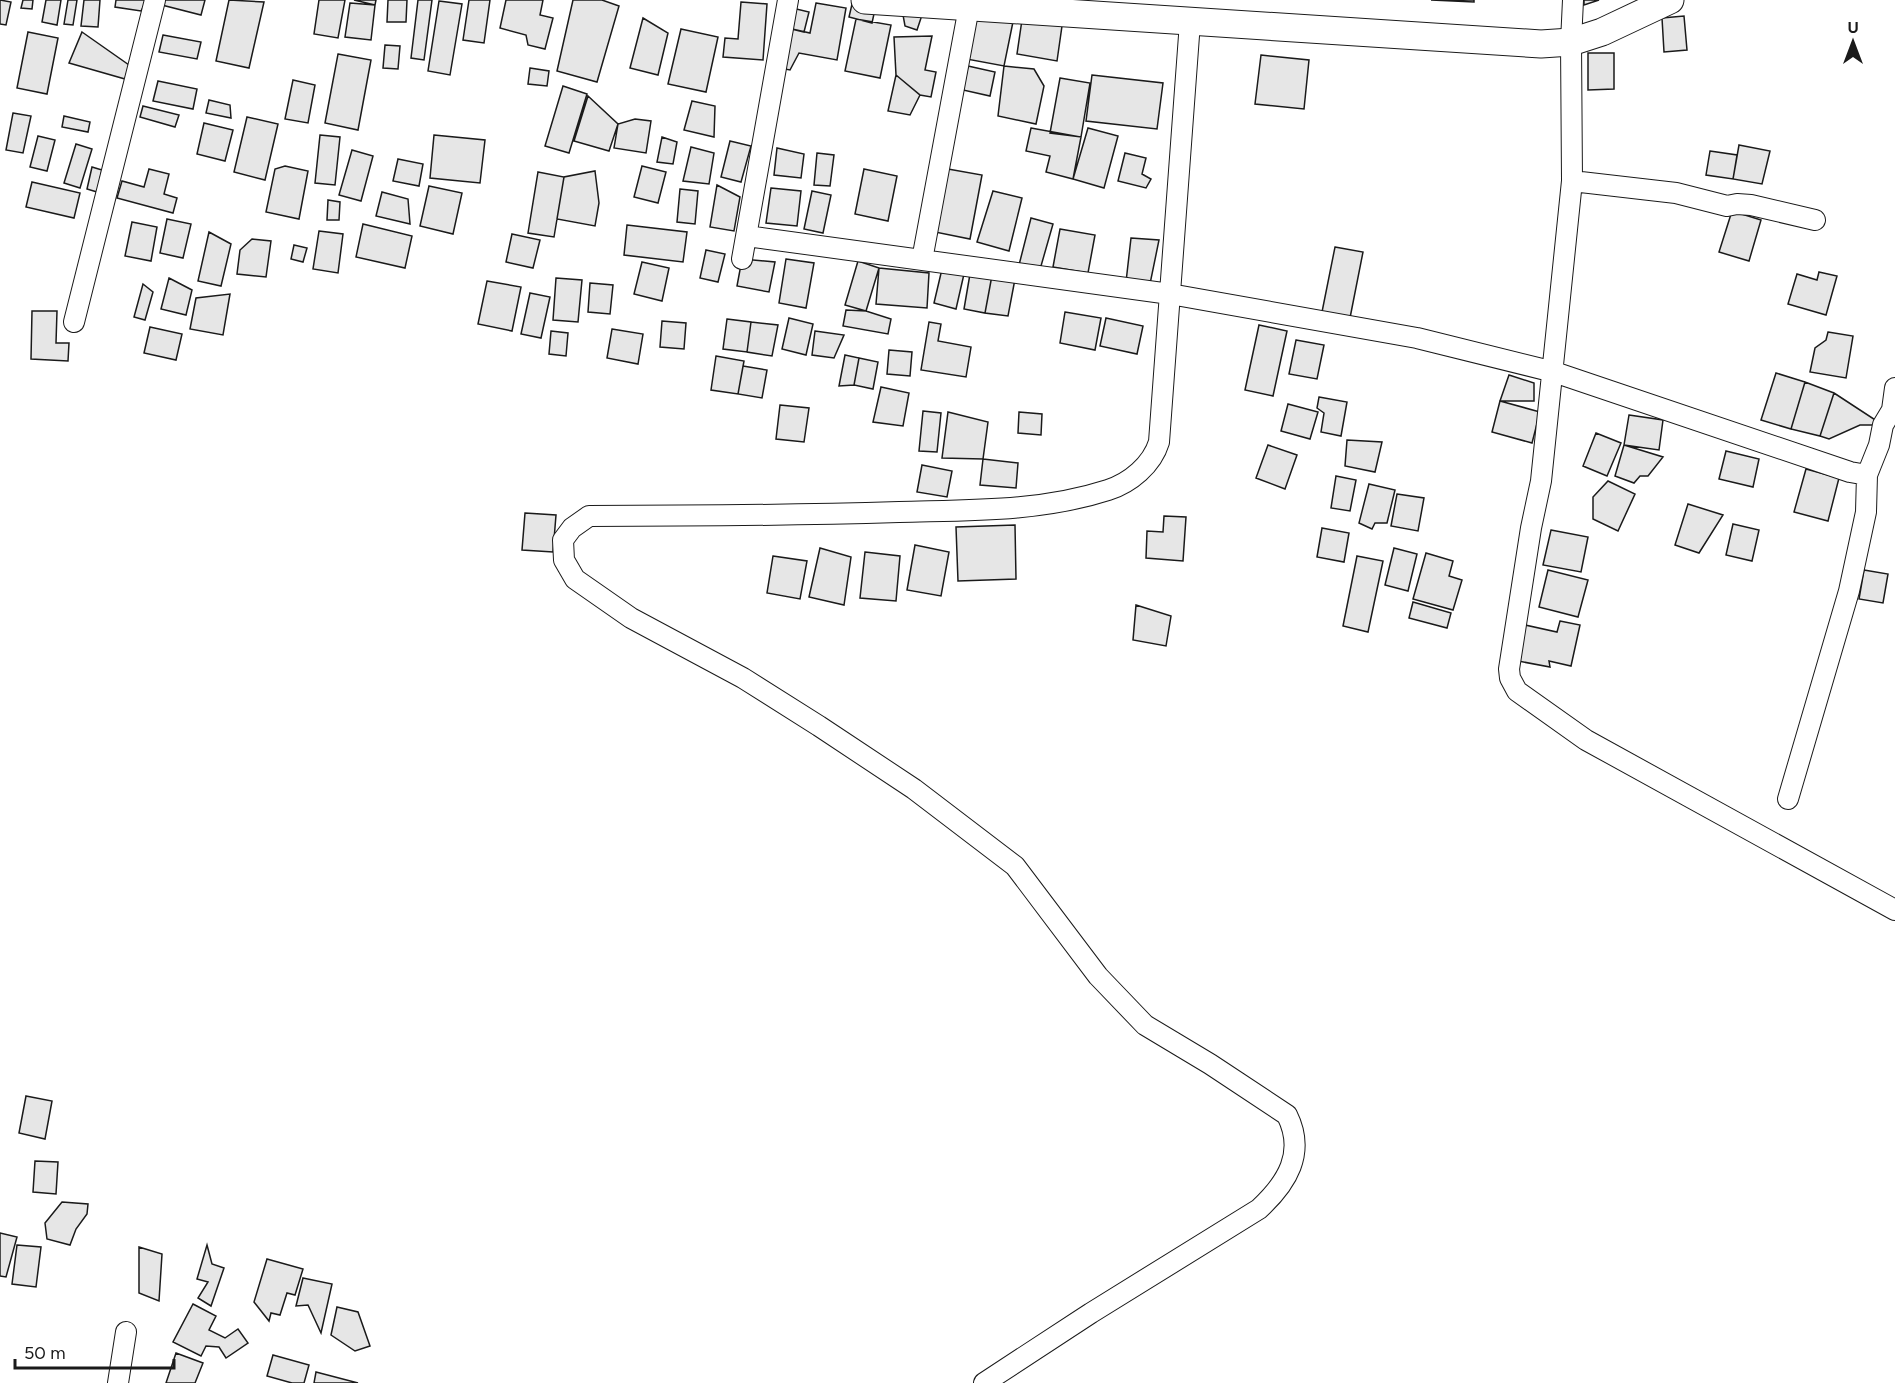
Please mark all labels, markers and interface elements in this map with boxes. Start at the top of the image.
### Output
north arrow [1823,12,1883,72]
text: U [1847,18,1859,37]
scale bar [15,1332,174,1370]
text: 50 m [24,1342,66,1364]

